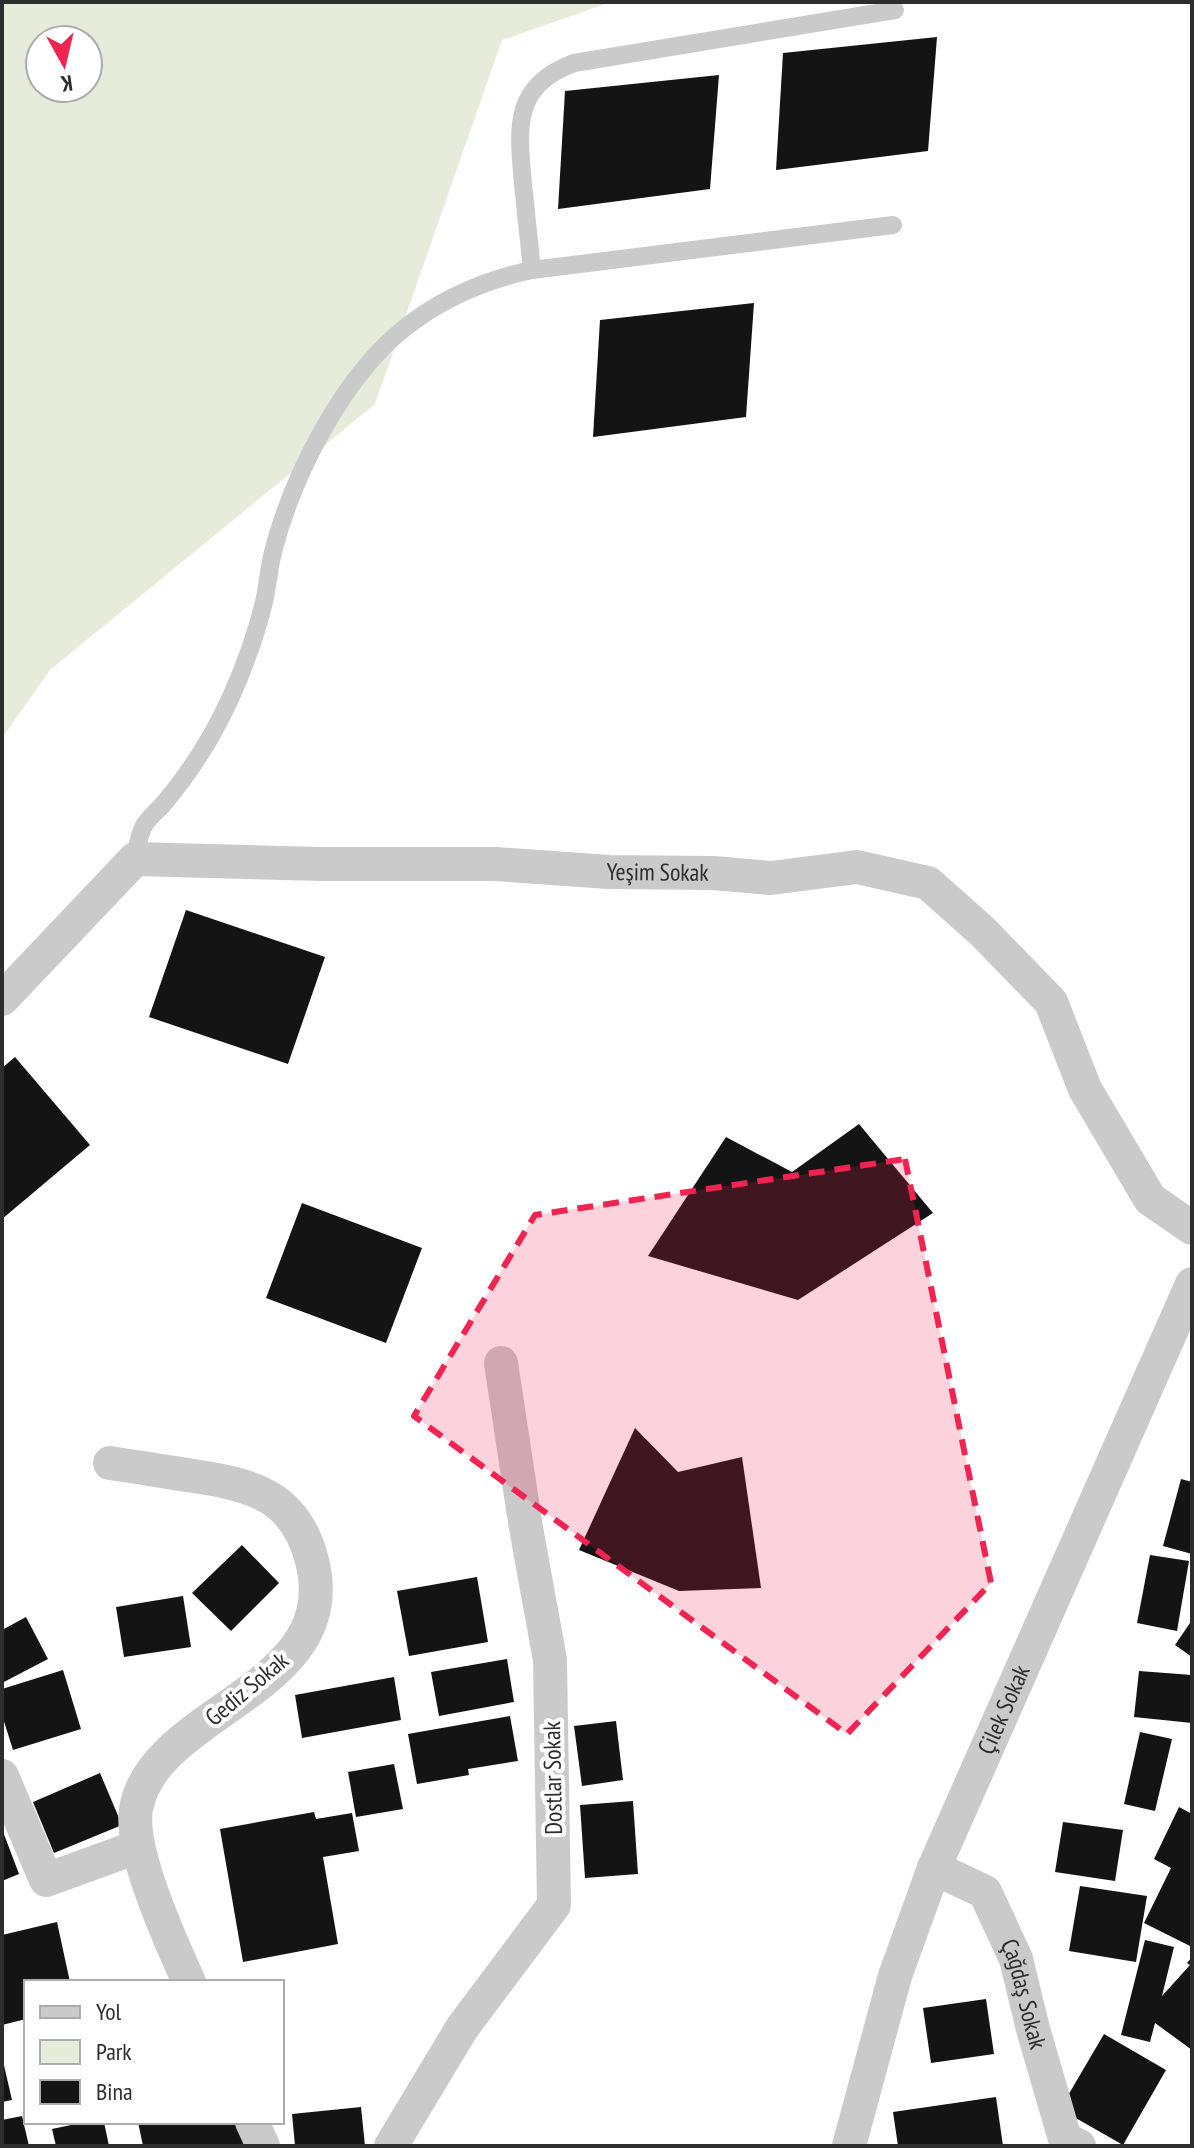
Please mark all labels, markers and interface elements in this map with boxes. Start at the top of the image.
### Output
north arrow [24,24,104,104]
text: K [59,69,74,99]
street label: Yeşim Sokak [606,856,709,888]
street label: Gediz Sokak [199,1644,295,1732]
street label: Çilek Sokak [970,1659,1037,1759]
street label: Dostlar Sokak [536,1720,569,1835]
street label: Çağdaş Sokak [994,1934,1054,2053]
legend [24,1980,284,2124]
text: Yol [96,1996,122,2027]
text: Park [96,2036,132,2067]
text: Bina [96,2076,133,2107]

